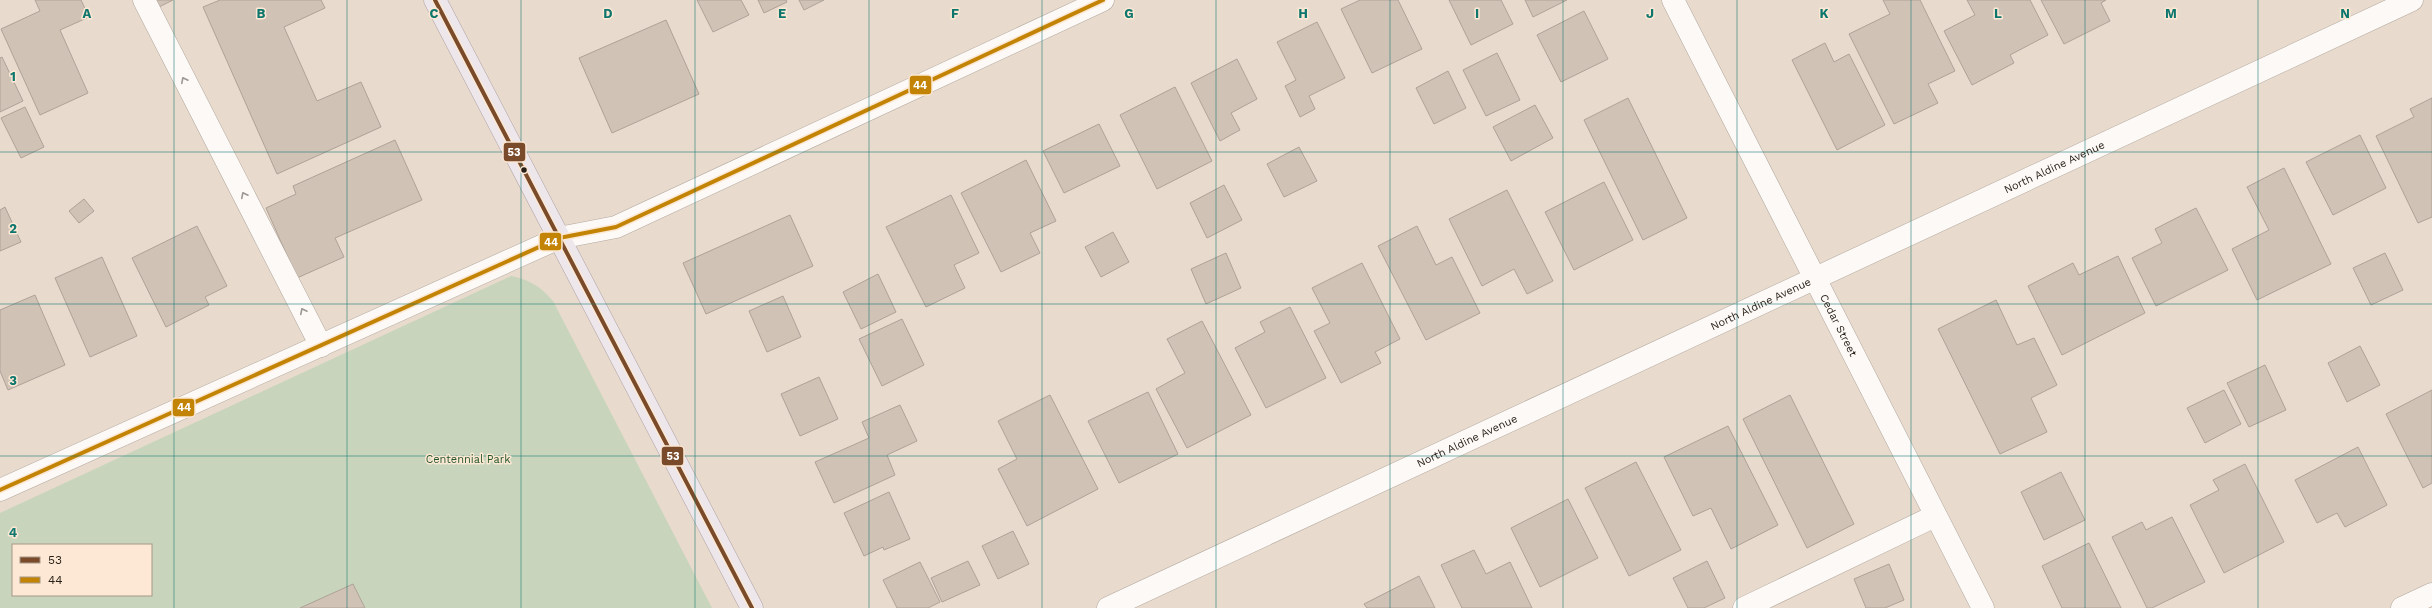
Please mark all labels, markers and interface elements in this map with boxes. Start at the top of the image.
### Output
text: A [83,6,92,21]
text: B [257,6,266,21]
text: C [430,6,439,21]
text: D [603,6,613,21]
text: E [778,6,786,21]
text: F [951,6,959,21]
text: G [1124,6,1134,21]
text: H [1298,6,1308,21]
text: I [1475,6,1479,21]
text: J [1646,6,1654,21]
text: K [1819,6,1829,21]
text: L [1994,6,2002,21]
text: M [2165,6,2177,21]
text: N [2340,6,2350,21]
text: 1 [10,69,16,84]
line badge: 44 [909,75,932,95]
one-way arrow [182,76,189,84]
text: 44 [913,79,927,92]
street label: North Aldine Avenue [2002,138,2107,196]
line badge: 53 [503,142,526,162]
text: 53 [508,146,521,159]
unlabelled marker [519,165,529,175]
one-way arrow [241,192,248,199]
text: 2 [9,221,17,236]
line badge: 44 [539,232,562,251]
text: 44 [544,236,558,249]
street label: North Aldine Avenue [1708,275,1813,333]
street label: Cedar Street [1818,292,1860,359]
one-way arrow [300,308,308,315]
text: 3 [9,373,17,388]
line badge: 44 [172,398,195,417]
text: 44 [177,401,191,414]
street label: North Aldine Avenue [1415,412,1519,470]
line badge: 53 [661,446,684,466]
text: 53 [667,450,680,463]
park label: Centennial Park [426,453,510,466]
text: 4 [9,525,18,540]
legend [12,544,152,596]
text: 53 [48,553,62,567]
text: 44 [48,573,63,587]

